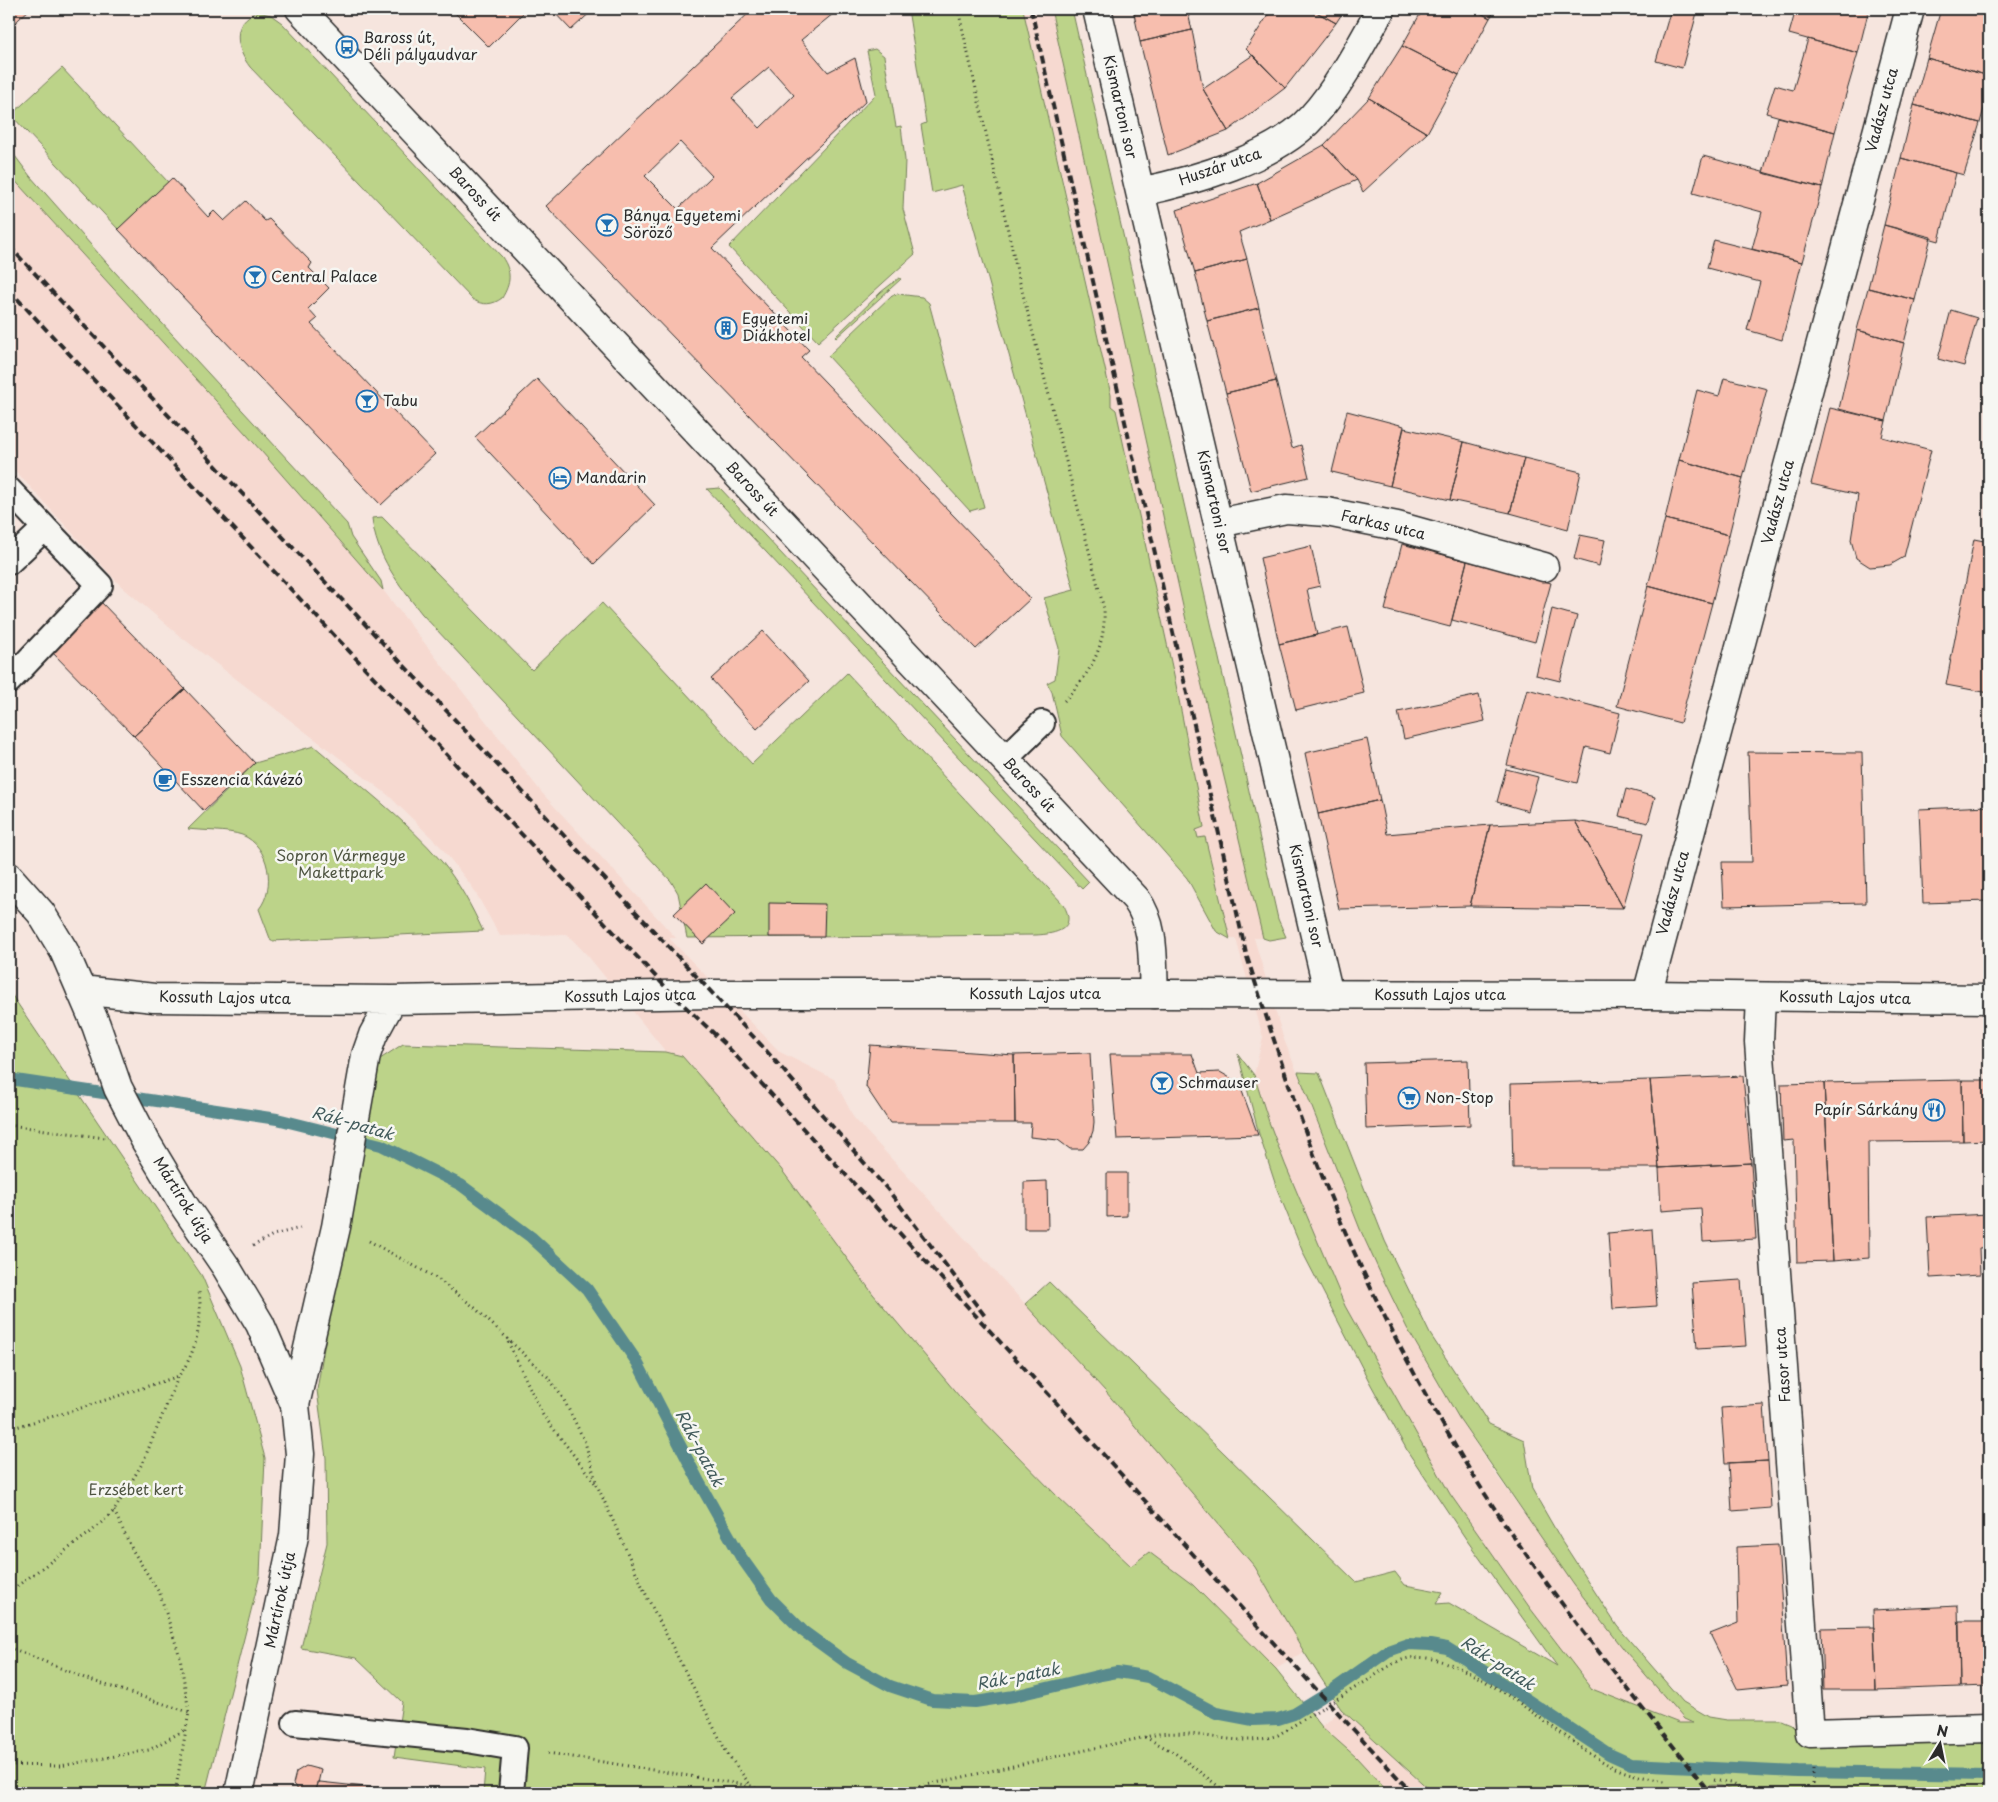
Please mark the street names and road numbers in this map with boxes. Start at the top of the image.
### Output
street label: Kismartoni sor [1098,52,1145,161]
street label: Vadász utca [1858,64,1903,154]
street label: Huszár utca [1175,140,1265,190]
street label: Baross út [444,160,508,226]
street label: Kismartoni sor [1192,447,1239,556]
street label: Baross út [721,455,785,521]
street label: Vadász utca [1754,456,1799,546]
street label: Farkas utca [1339,503,1428,544]
street label: Baross út [998,751,1062,817]
street label: Kismartoni sor [1284,841,1331,950]
street label: Vadász utca [1649,847,1694,937]
street label: Kossuth Lajos utca [969,981,1102,1004]
street label: Kossuth Lajos utca [564,982,697,1007]
street label: Kossuth Lajos utca [1374,982,1507,1005]
street label: Kossuth Lajos utca [159,984,292,1009]
street label: Kossuth Lajos utca [1779,984,1912,1009]
street label: Mártírok útja [149,1152,220,1247]
street label: Fasor utca [1767,1326,1796,1404]
street label: Mártírok útja [257,1549,300,1650]

